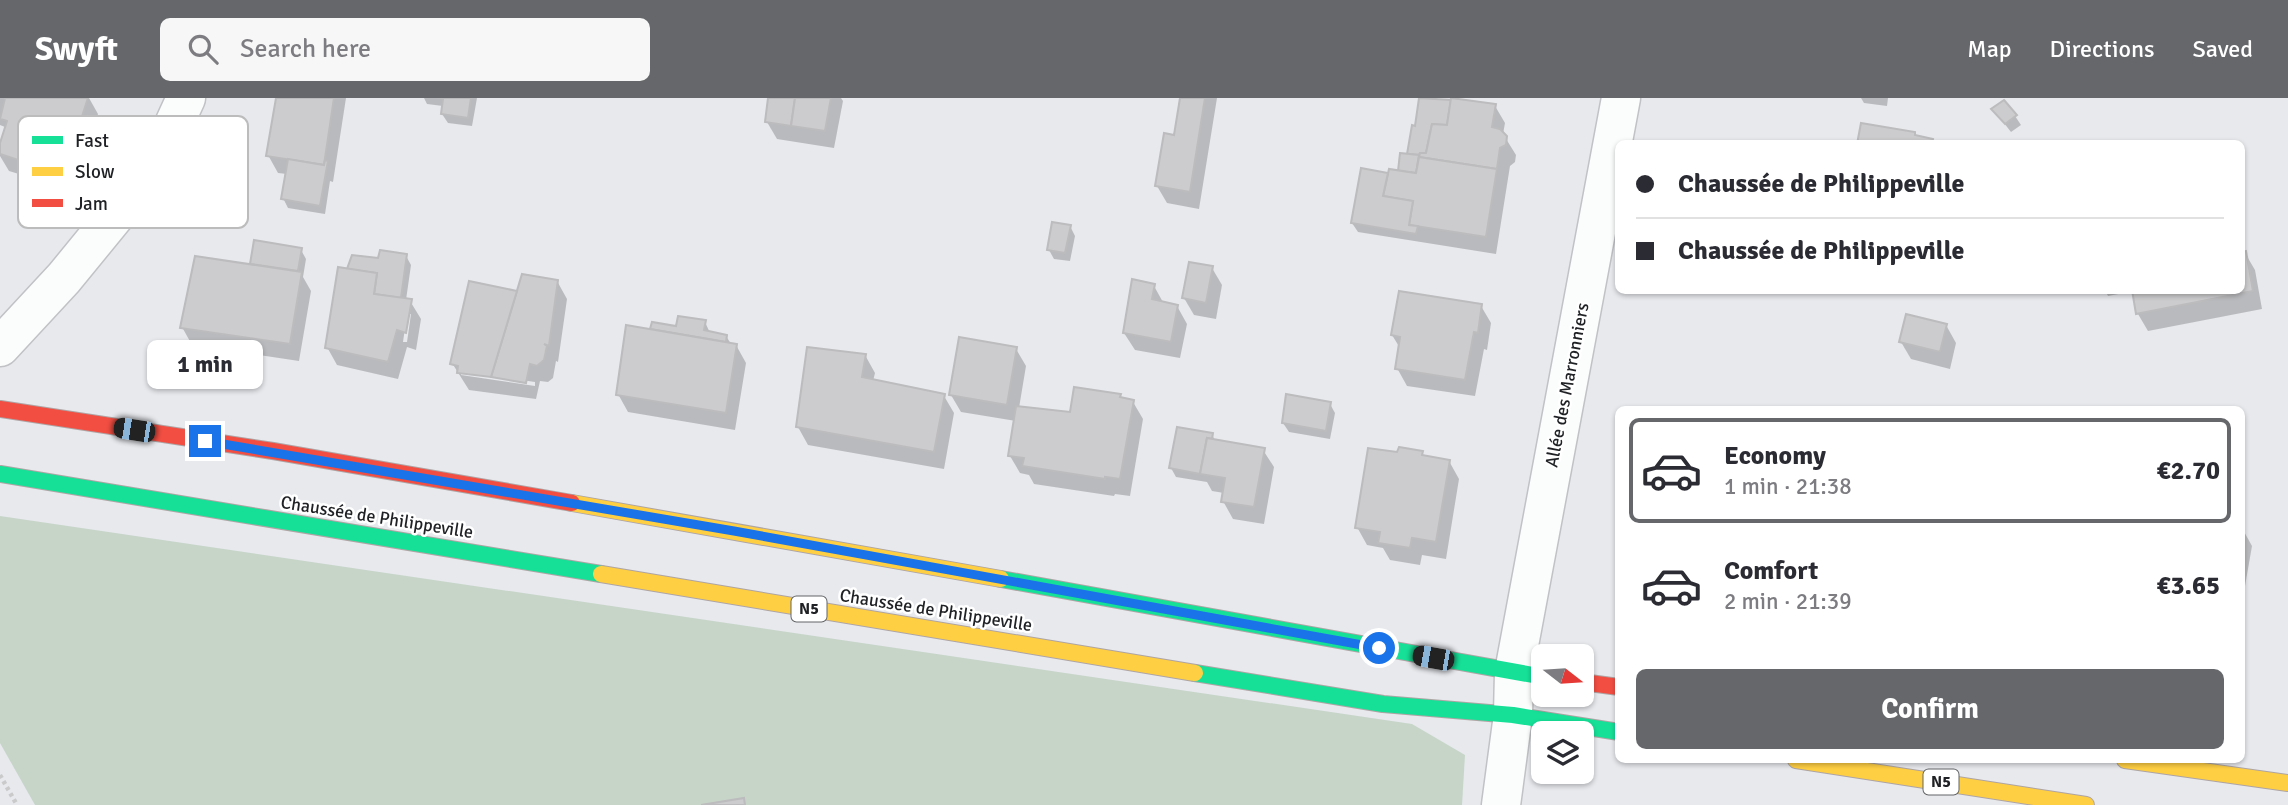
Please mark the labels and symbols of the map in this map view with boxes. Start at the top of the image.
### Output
legend [18,116,248,228]
text: Fast [75,129,109,153]
text: Slow [75,160,115,184]
text: Jam [75,192,108,216]
street label: Allée des Marronniers [1540,301,1594,469]
callout: 1 min [147,340,263,388]
car [112,416,157,444]
route end [189,425,221,457]
street label: Chaussée de Philippeville [279,491,475,543]
street label: Chaussée de Philippeville [838,584,1034,636]
road number: N5 [792,596,826,622]
route start [1363,632,1395,664]
car [1411,644,1456,672]
north arrow [1531,644,1594,707]
road number: N5 [1924,769,1958,794]

